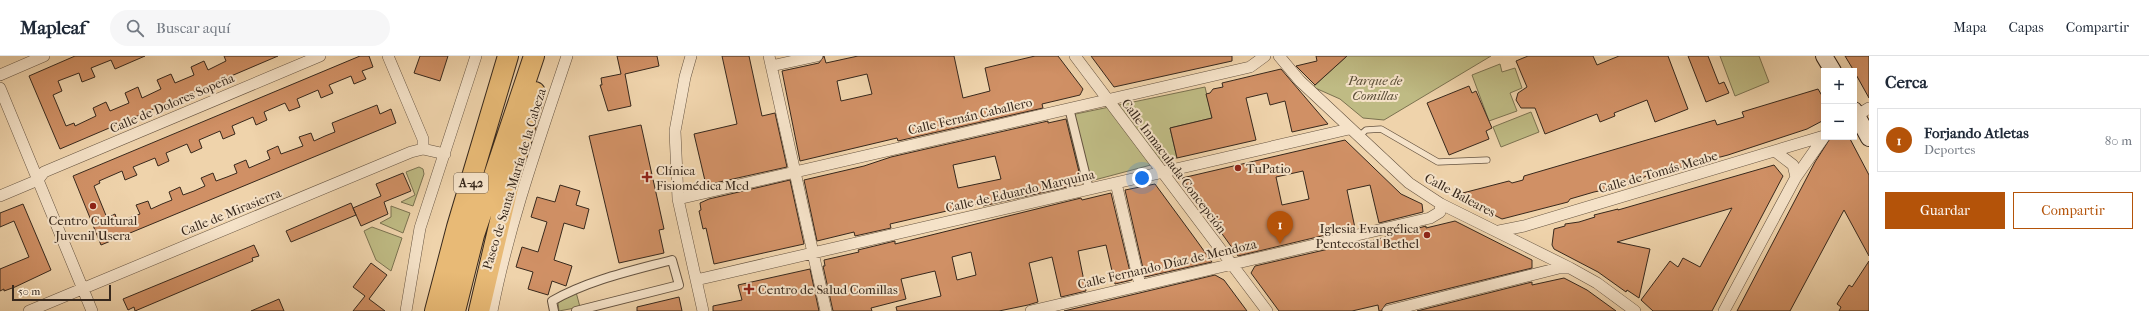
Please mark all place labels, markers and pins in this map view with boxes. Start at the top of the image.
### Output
place label: TuPatio [1246,161,1291,176]
place label: Clínica Fisiomédica Mcd [656,163,750,193]
marker: TuPatio [1233,163,1243,173]
marker: Clínica Fisiomédica Mcd [641,171,653,183]
marker: Centro Cultural Juvenil Usera [88,201,98,211]
pin: 1 [1267,211,1293,244]
place label: Centro Cultural Juvenil Usera [49,213,138,243]
place label: Iglesia Evangélica Pentecostal Bethel [1316,221,1420,251]
marker: Iglesia Evangélica Pentecostal Bethel [1422,230,1432,240]
place label: Centro de Salud Comillas [758,282,898,297]
marker: Centro de Salud Comillas [743,283,755,295]

